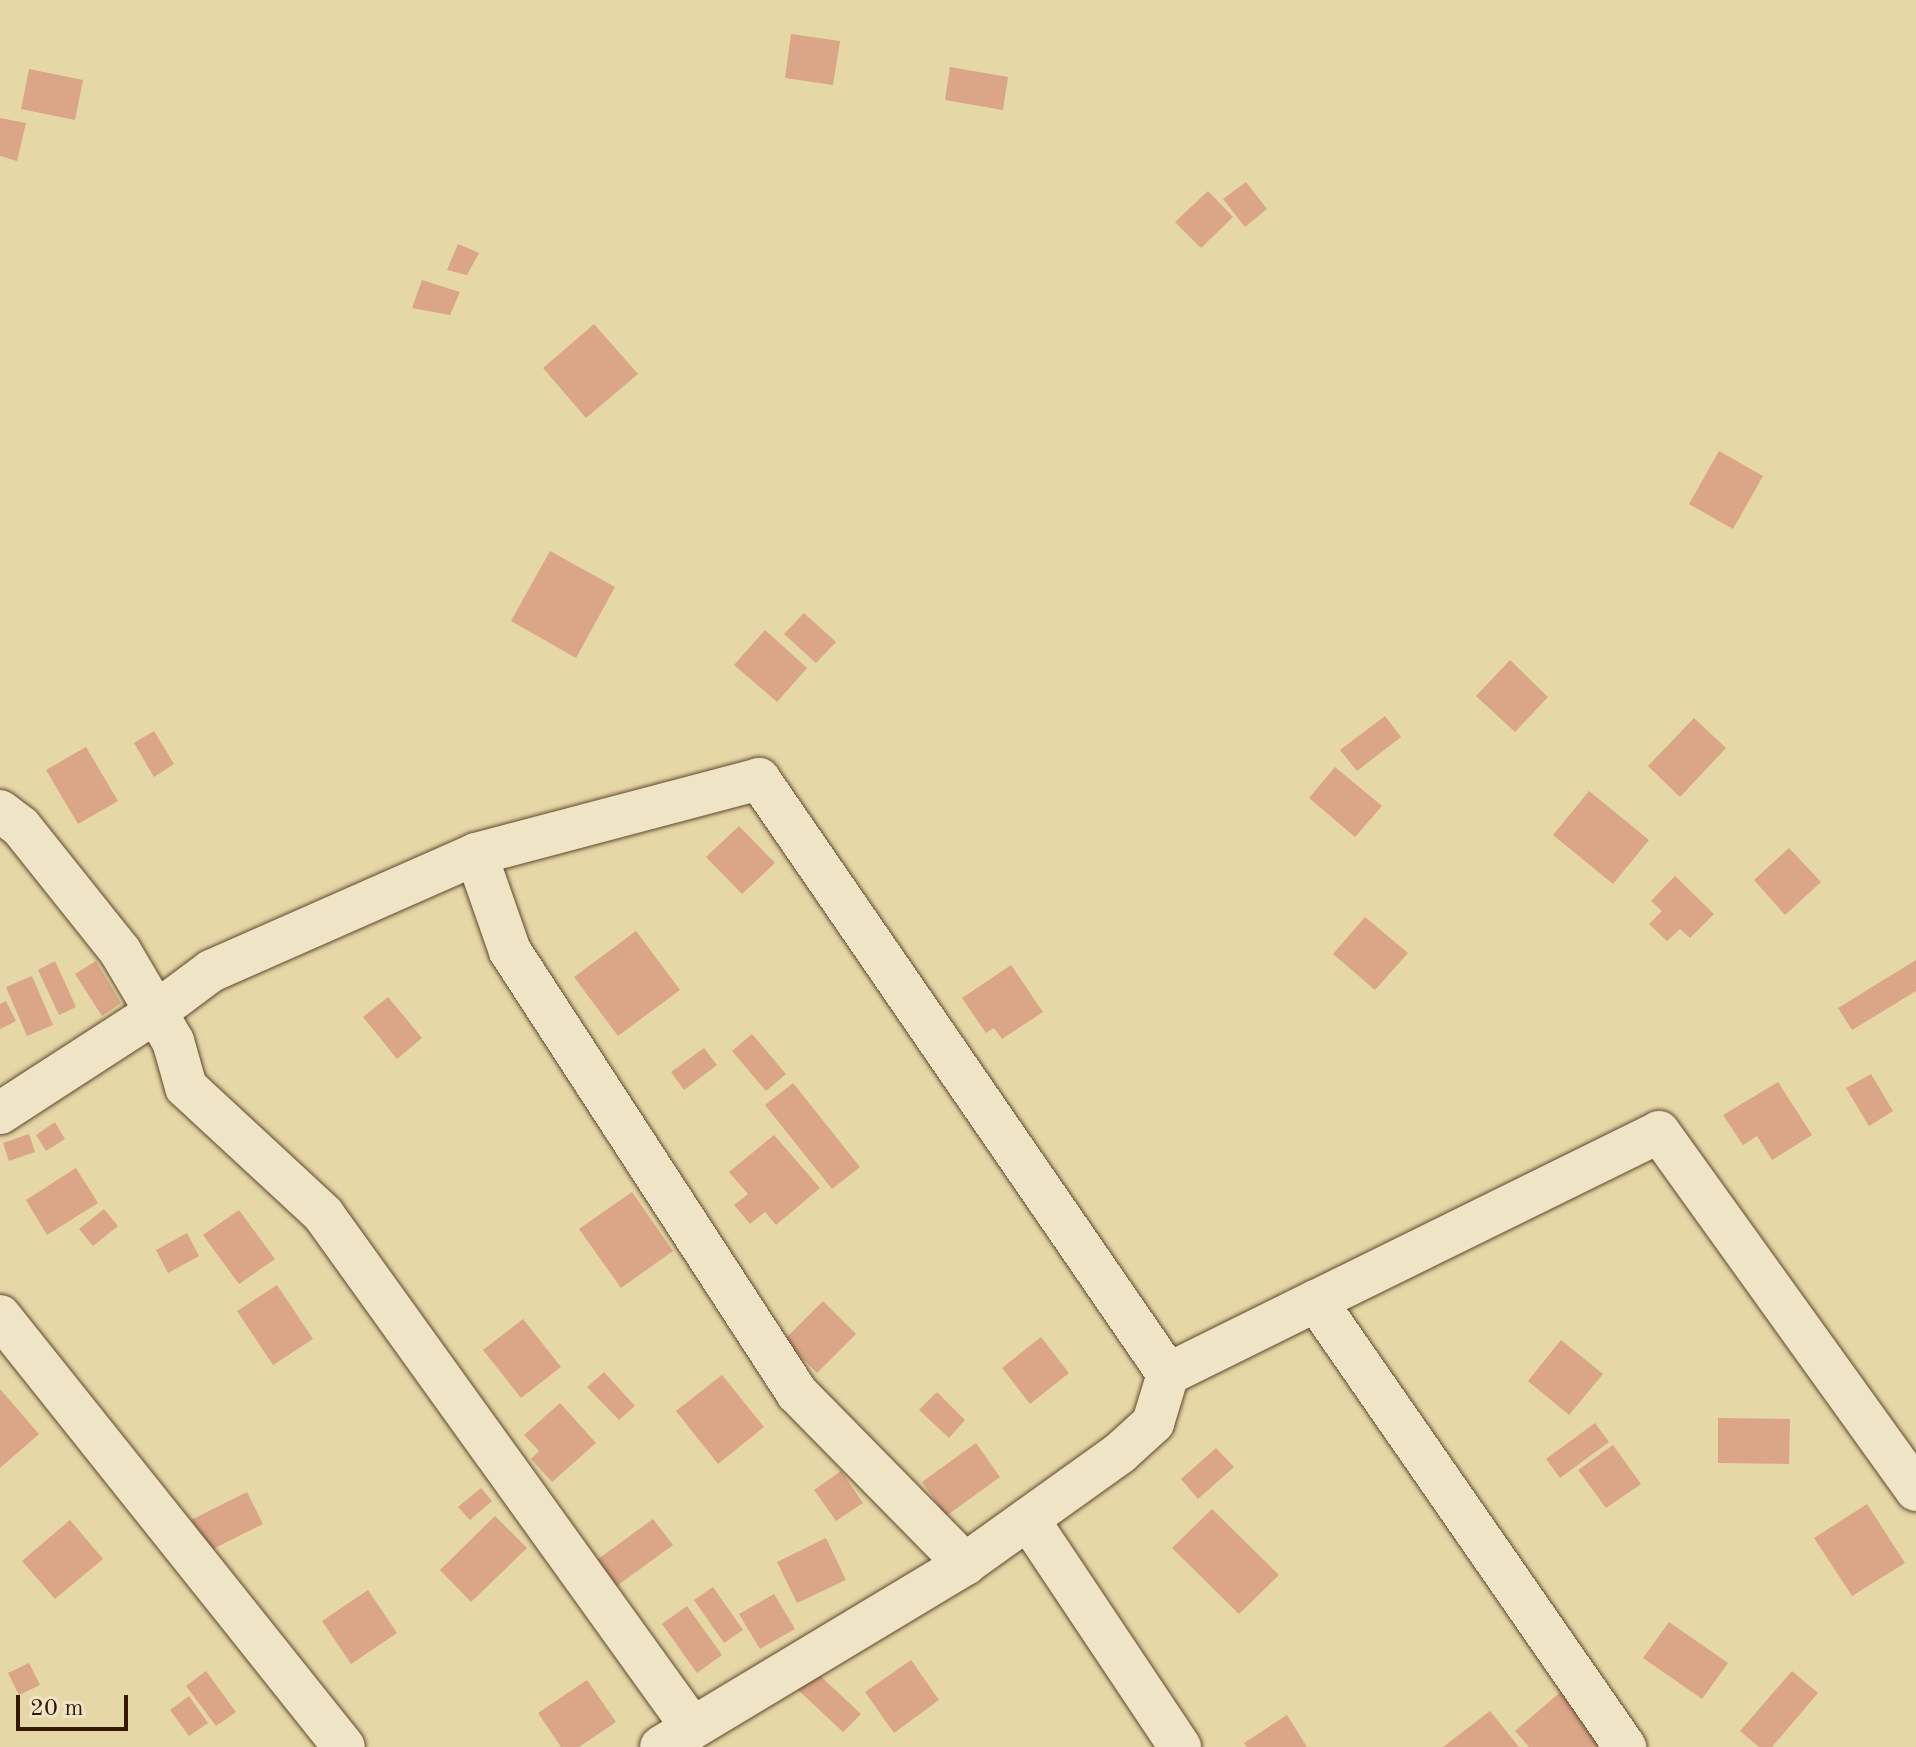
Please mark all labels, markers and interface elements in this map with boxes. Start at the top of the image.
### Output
scale bar [20,1679,132,1729]
text: 20 m [30,1697,84,1721]

